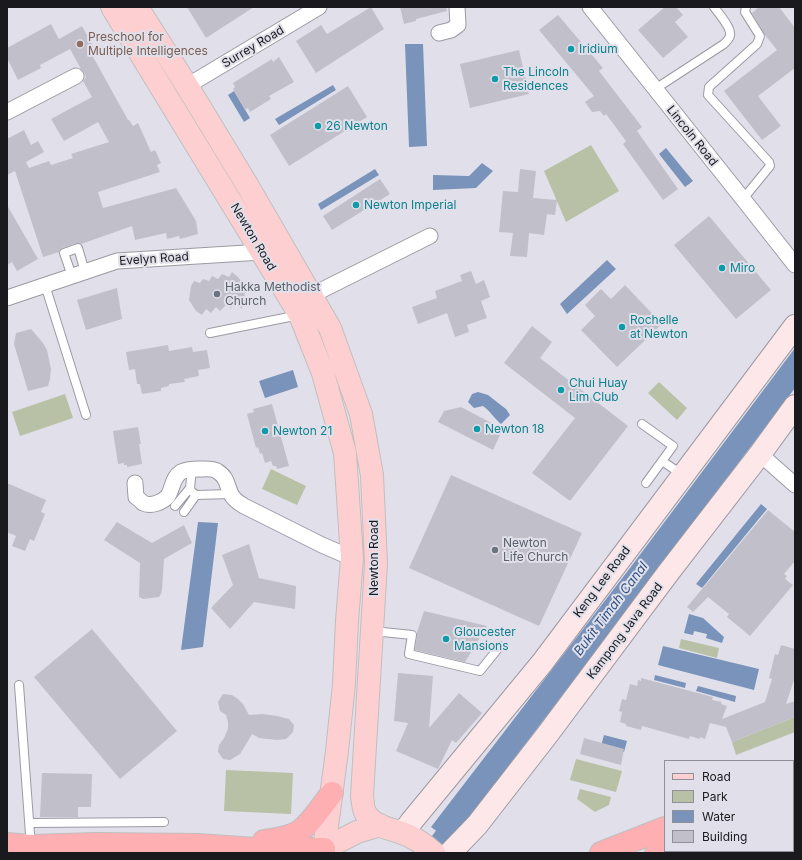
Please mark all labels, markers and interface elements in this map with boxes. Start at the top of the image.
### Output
street label: Surrey Road [219,23,287,71]
place label: Preschool for Multiple Intelligences [88,30,208,58]
marker: Preschool for Multiple Intelligences [75,39,85,49]
place label: Iridium [579,42,618,56]
marker: Iridium [566,44,576,54]
place label: The Lincoln Residences [503,65,569,93]
marker: The Lincoln Residences [490,74,500,84]
street label: Lincoln Road [663,103,721,169]
place label: 26 Newton [326,119,388,133]
marker: 26 Newton [313,121,323,131]
place label: Newton Imperial [364,198,456,212]
marker: Newton Imperial [351,200,361,210]
street label: Newton Road [227,201,279,273]
street label: Evelyn Road [119,249,189,269]
place label: Miro [730,261,755,275]
marker: Miro [717,263,727,273]
place label: Hakka Methodist Church [225,280,321,308]
marker: Hakka Methodist Church [212,289,222,299]
place label: Rochelle at Newton [630,313,688,341]
marker: Rochelle at Newton [617,322,627,332]
place label: Chui Huay Lim Club [569,376,628,404]
marker: Chui Huay Lim Club [556,385,566,395]
place label: Newton 18 [485,422,544,436]
place label: Newton 21 [273,424,332,438]
marker: Newton 18 [472,424,482,434]
marker: Newton 21 [260,426,270,436]
street label: Newton Road [367,520,381,596]
place label: Newton Life Church [503,536,568,564]
street label: Keng Lee Road [571,544,633,620]
marker: Newton Life Church [490,545,500,555]
water label: Bukit Timah Canal [571,559,651,659]
street label: Kampong Java Road [584,580,666,682]
place label: Gloucester Mansions [454,625,516,653]
marker: Gloucester Mansions [441,634,451,644]
legend [664,760,794,852]
text: Road [702,769,731,784]
text: Park [702,789,728,804]
text: Water [702,809,735,824]
text: Building [702,829,747,844]

